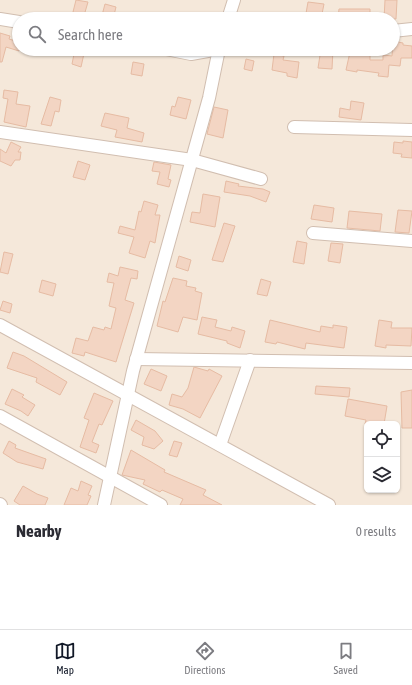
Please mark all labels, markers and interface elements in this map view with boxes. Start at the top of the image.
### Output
search box [12,12,400,56]
icon: search [26,23,48,45]
text: Search here [58,26,123,43]
map controls [364,421,400,493]
button: locate [364,421,400,457]
button: layers [364,457,400,493]
text: Nearby [16,521,62,541]
text: 0 results [356,524,396,539]
tab: Map [54,640,76,676]
tab: Directions [184,640,225,676]
tab: Saved [334,640,358,676]

